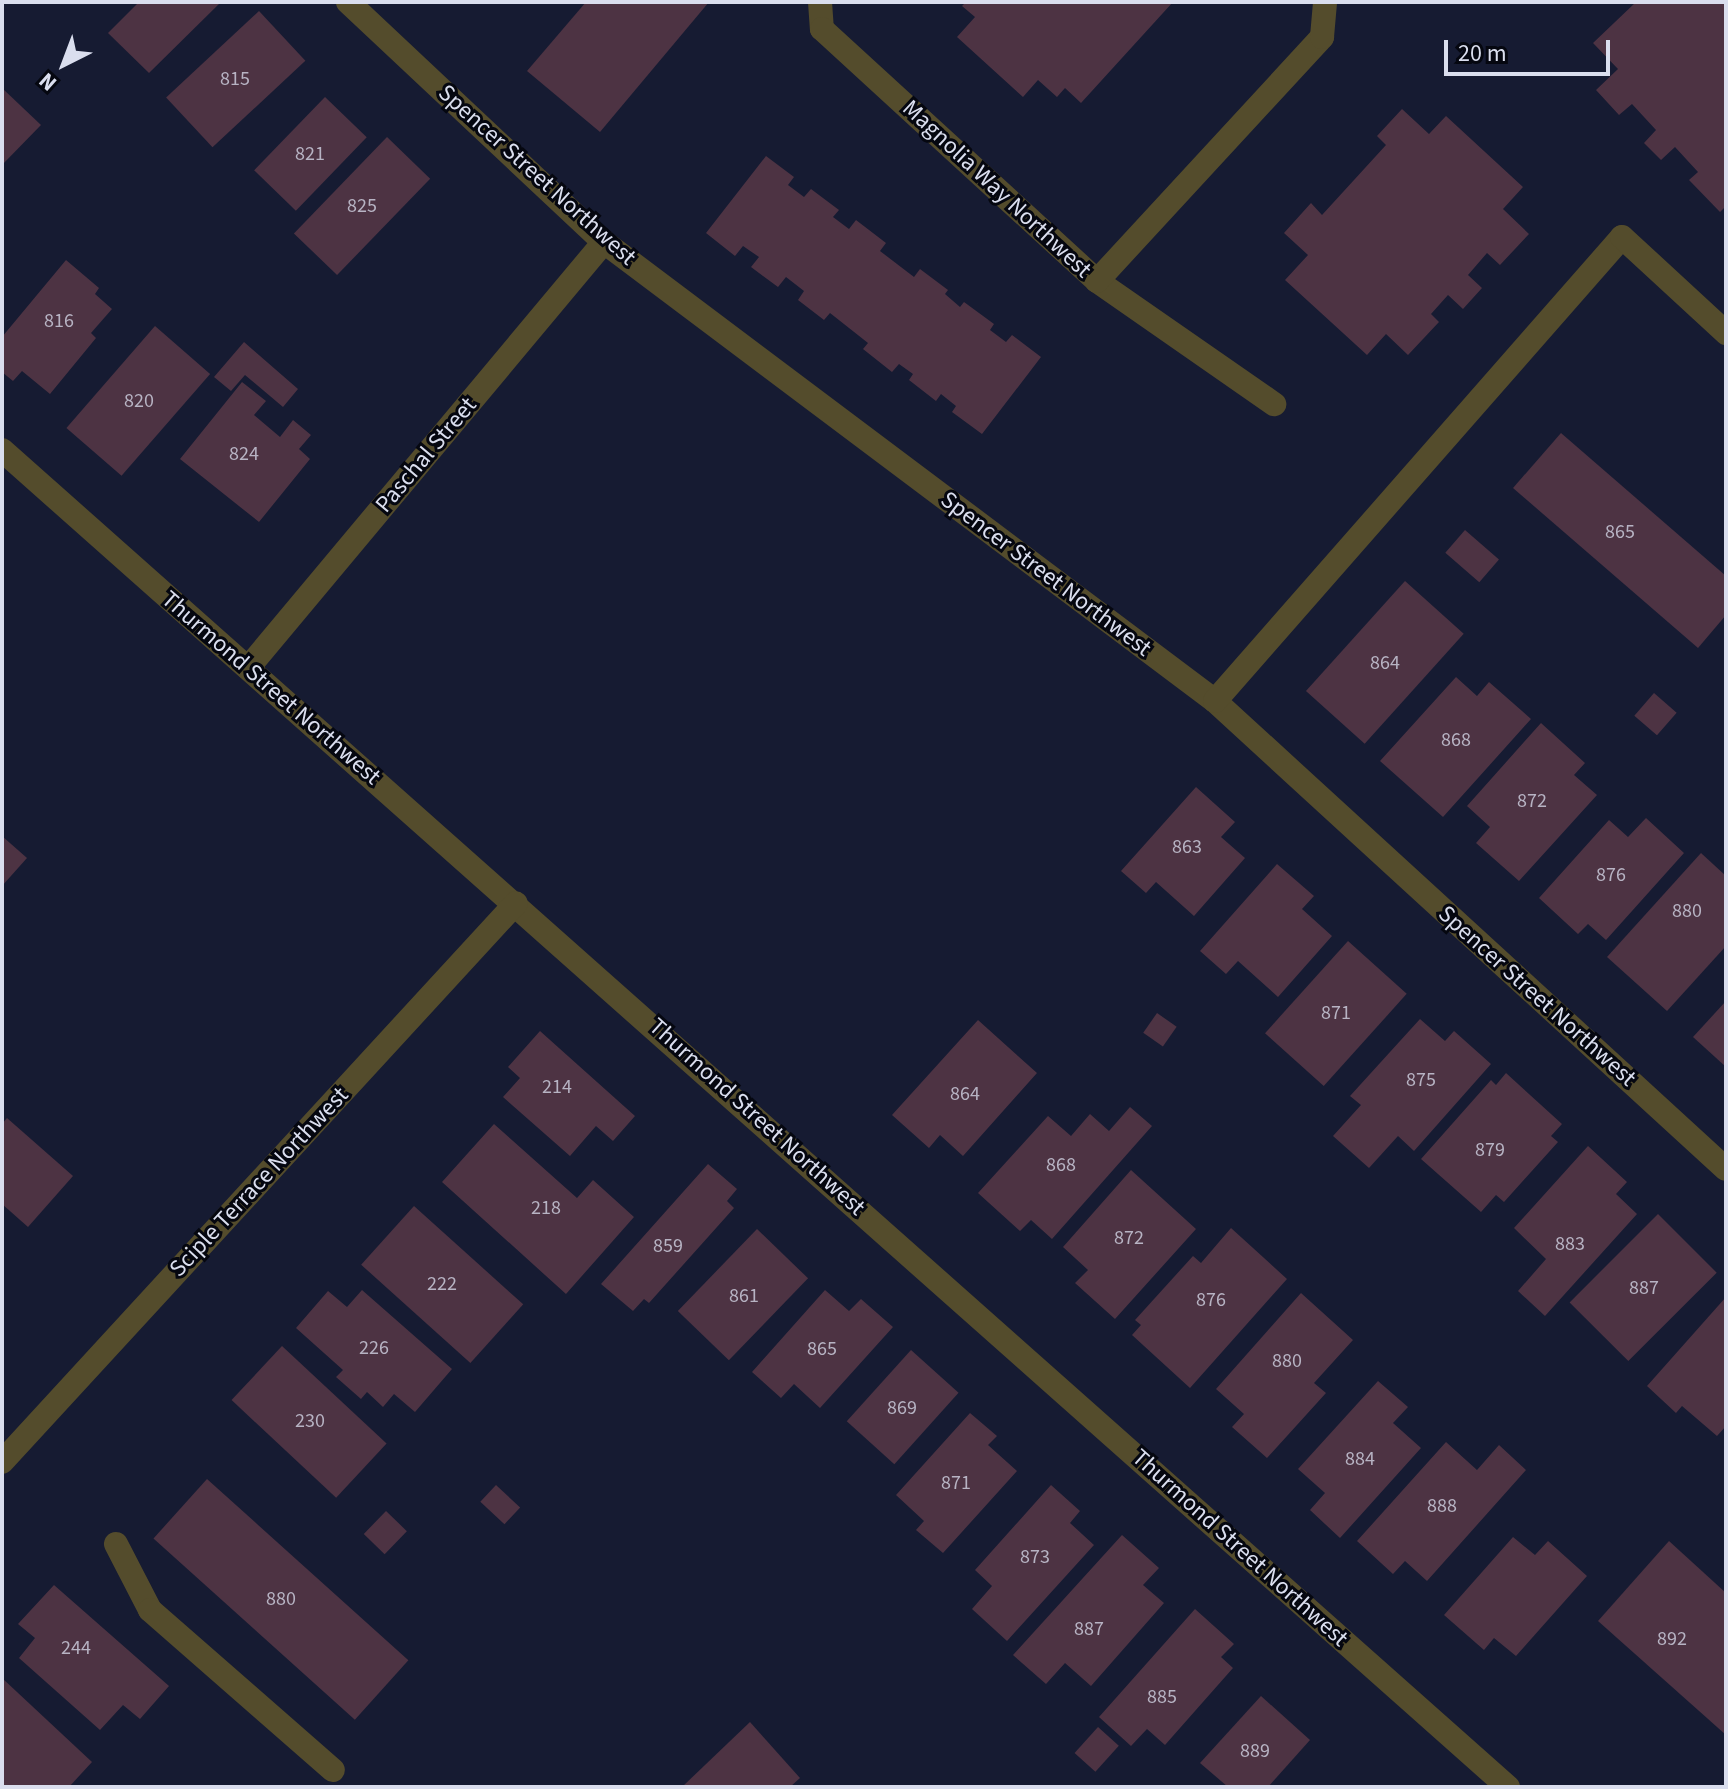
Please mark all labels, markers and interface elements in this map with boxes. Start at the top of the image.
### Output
north arrow [24,24,104,104]
scale bar [1448,24,1614,74]
text: 20 m [1458,36,1507,71]
text: N [32,65,64,99]
house number: 815 [220,67,250,91]
street label: Spencer Street Northwest [432,79,642,271]
street label: Magnolia Way Northwest [896,94,1098,284]
house number: 821 [295,142,325,166]
house number: 825 [347,194,377,218]
house number: 816 [44,309,74,333]
house number: 820 [124,389,154,413]
street label: Paschal Street [369,391,483,519]
house number: 824 [229,442,259,466]
street label: Spencer Street Northwest [935,485,1157,663]
house number: 865 [1605,520,1635,544]
street label: Thurmond Street Northwest [155,585,387,791]
house number: 864 [1370,651,1400,675]
house number: 868 [1441,728,1471,752]
house number: 872 [1517,789,1547,813]
house number: 863 [1172,835,1202,859]
house number: 876 [1596,863,1626,887]
house number: 880 [1672,899,1702,923]
street label: Spencer Street Northwest [1432,900,1642,1092]
house number: 871 [1321,1001,1351,1025]
street label: Thurmond Street Northwest [643,1012,871,1222]
house number: 875 [1406,1068,1436,1092]
house number: 214 [542,1075,572,1099]
street label: Sciple Terrace Northwest [164,1081,354,1283]
house number: 864 [950,1082,980,1106]
house number: 879 [1475,1138,1505,1162]
house number: 868 [1046,1153,1076,1177]
house number: 218 [531,1196,561,1220]
house number: 872 [1114,1226,1144,1250]
house number: 883 [1555,1232,1585,1256]
house number: 859 [653,1234,683,1258]
house number: 222 [427,1272,457,1296]
house number: 887 [1629,1276,1659,1300]
house number: 861 [729,1284,759,1308]
house number: 876 [1196,1288,1226,1312]
house number: 226 [359,1336,389,1360]
house number: 865 [807,1337,837,1361]
house number: 880 [1272,1349,1302,1373]
house number: 869 [887,1396,917,1420]
house number: 230 [295,1409,325,1433]
street label: Thurmond Street Northwest [1126,1443,1354,1653]
house number: 884 [1345,1447,1375,1471]
house number: 871 [941,1471,971,1495]
house number: 888 [1427,1494,1457,1518]
house number: 873 [1020,1545,1050,1569]
house number: 880 [266,1587,296,1611]
house number: 887 [1074,1617,1104,1641]
house number: 892 [1657,1627,1687,1651]
house number: 244 [61,1636,91,1660]
house number: 885 [1147,1685,1177,1709]
house number: 889 [1240,1739,1270,1763]

